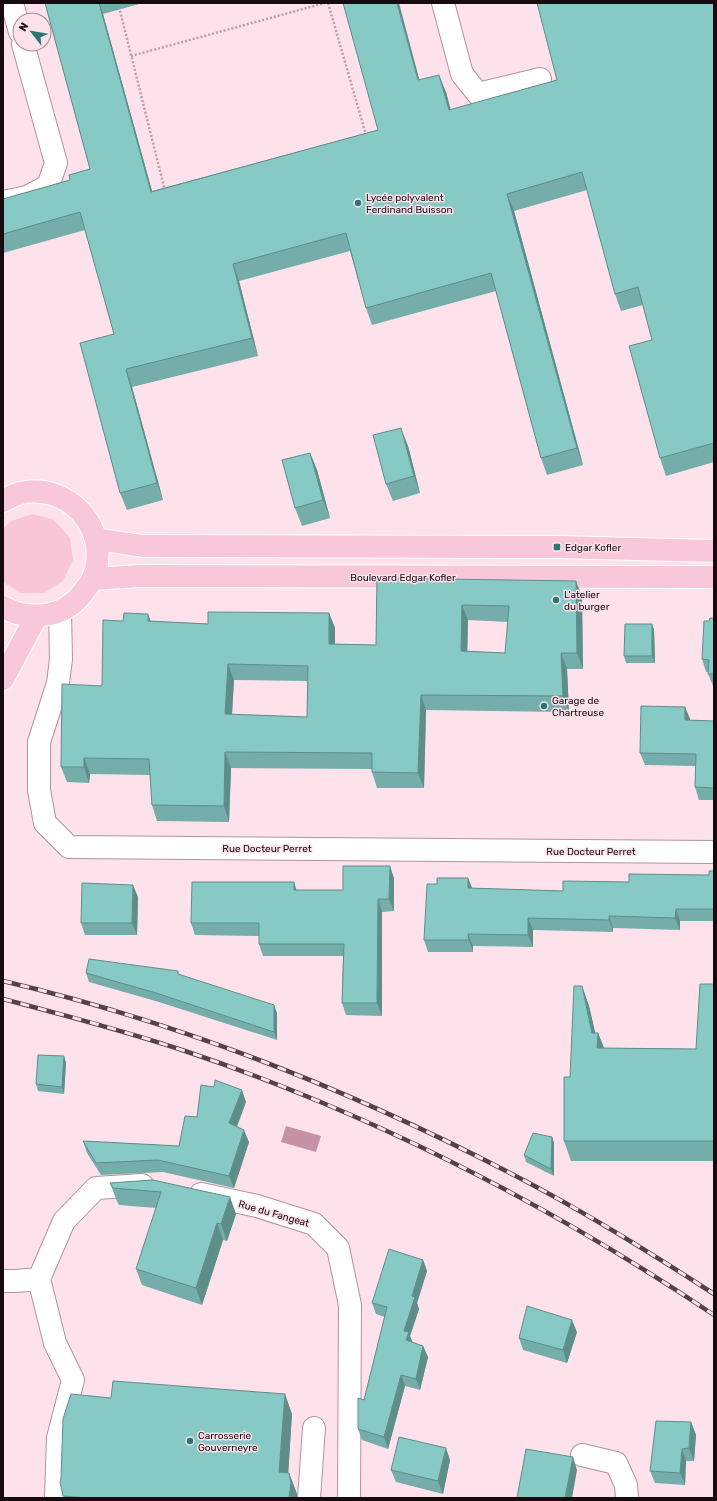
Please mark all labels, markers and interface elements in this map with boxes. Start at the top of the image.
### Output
north arrow [12,12,52,52]
text: N [16,20,32,34]
place label: Lycée polyvalent Ferdinand Buisson [366,192,453,216]
marker: Lycée polyvalent Ferdinand Buisson [353,198,363,208]
marker: Edgar Kofler [552,542,562,552]
place label: Edgar Kofler [565,542,621,554]
street label: Boulevard Edgar Kofler [350,572,456,584]
place label: L'atelier du burger [564,589,610,613]
marker: L'atelier du burger [551,595,561,605]
place label: Garage de Chartreuse [552,695,604,719]
marker: Garage de Chartreuse [539,701,549,711]
street label: Rue Docteur Perret [222,843,312,855]
street label: Rue Docteur Perret [546,846,636,858]
street label: Rue du Fangeat [237,1198,311,1230]
place label: Carrosserie Gouverneyre [198,1430,258,1454]
marker: Carrosserie Gouverneyre [185,1436,195,1446]

